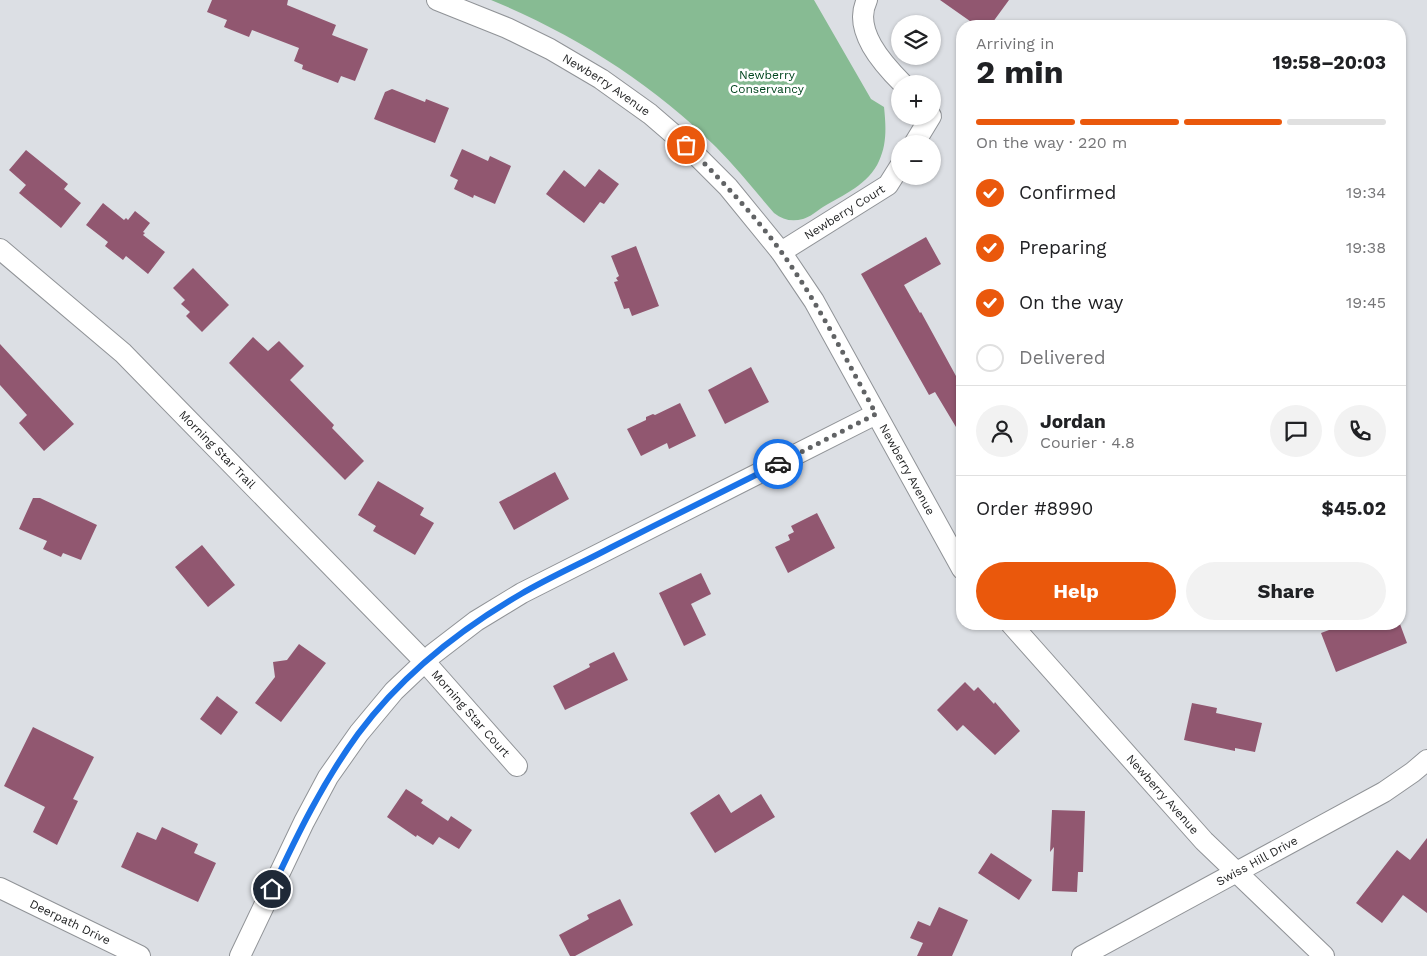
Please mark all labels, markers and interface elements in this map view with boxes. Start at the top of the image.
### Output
map controls [891,15,941,185]
button: layers [891,15,941,65]
text: Arriving in [976,34,1054,53]
street label: Newberry Avenue [560,51,653,119]
text: 19:58–20:03 [1272,51,1386,74]
text: 2 min [976,53,1064,91]
park label: Newberry Conservancy [730,68,805,96]
button: + [891,75,941,125]
pin [665,124,707,166]
icon: bag [672,131,700,159]
text: On the way · 220 m [976,133,1127,152]
button: − [891,135,941,185]
icon: check [976,179,1004,207]
text: Confirmed [1019,181,1116,204]
street label: Newberry Court [802,182,887,243]
text: 19:34 [1346,183,1386,202]
icon: check [976,234,1004,262]
text: Preparing [1019,236,1106,259]
text: 19:38 [1346,238,1386,257]
icon: check [976,289,1004,317]
text: On the way [1019,291,1123,314]
text: 19:45 [1346,293,1386,312]
text: Delivered [1019,346,1106,369]
button: person [976,405,1028,457]
button: chat [1270,405,1322,457]
button: phone [1334,405,1386,457]
street label: Morning Star Trail [176,408,259,492]
text: Jordan [1040,410,1106,433]
street label: Newberry Avenue [876,422,938,518]
text: Courier · 4.8 [1040,433,1135,452]
courier [753,439,803,489]
icon: car [764,450,792,478]
text: Order #8990 [976,497,1093,520]
text: $45.02 [1322,497,1386,520]
button: Help [976,562,1176,620]
button: Share [1186,562,1386,620]
street label: Morning Star Court [428,667,513,760]
street label: Newberry Avenue [1123,752,1202,837]
street label: Swiss Hill Drive [1214,833,1300,889]
pin [251,868,293,910]
icon: home [258,875,286,903]
street label: Deerpath Drive [28,897,113,948]

